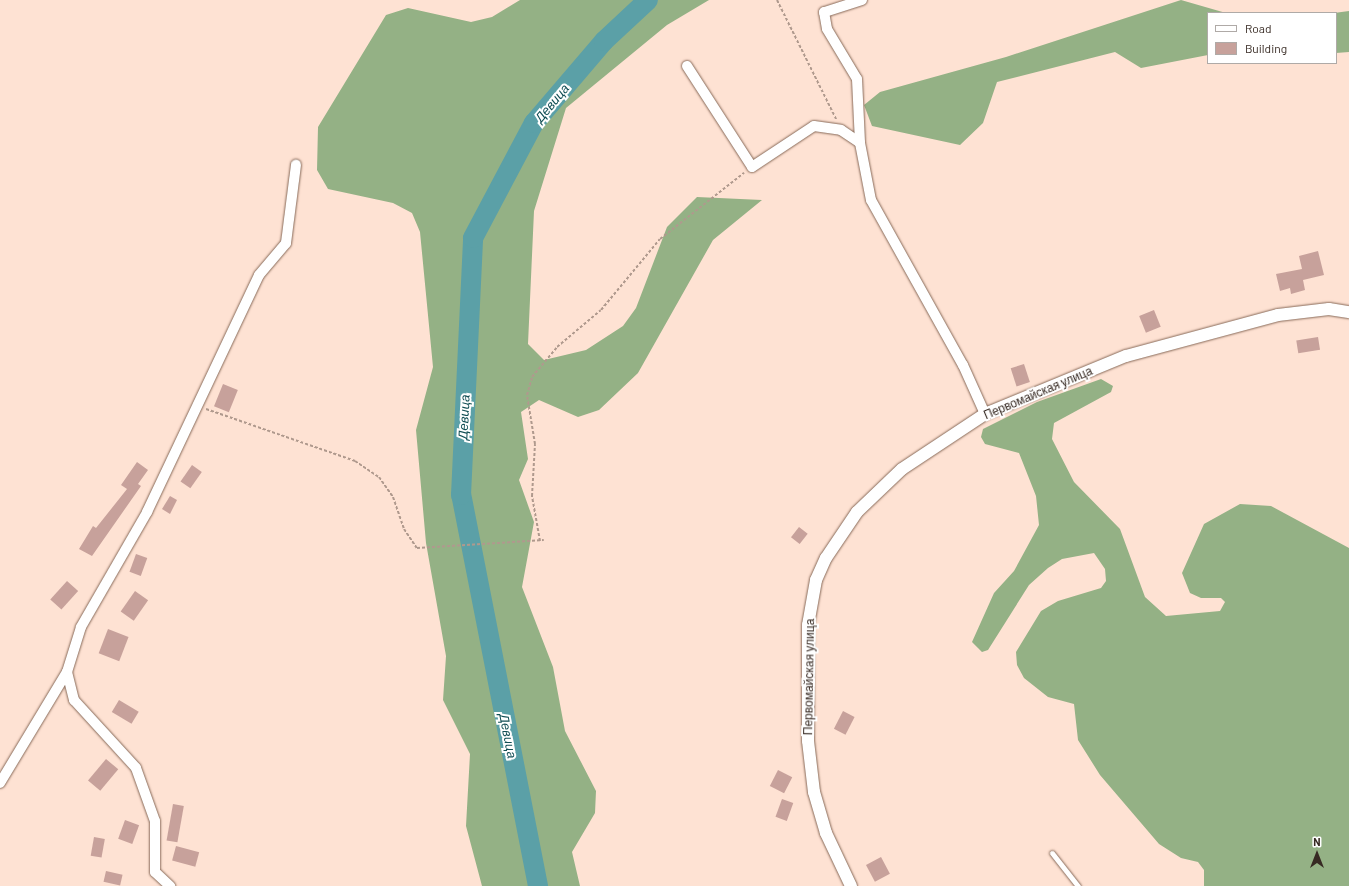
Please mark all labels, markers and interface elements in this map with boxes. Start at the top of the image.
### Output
legend [1207,12,1337,64]
text: Road [1245,21,1272,35]
text: Building [1245,41,1287,55]
water label: Девица [531,81,573,125]
street label: Первомайская улица [982,364,1094,422]
water label: Девица [455,394,473,440]
street label: Первомайская улица [801,619,817,735]
water label: Девица [496,712,520,760]
north arrow [1297,834,1337,874]
text: N [1313,835,1321,848]

